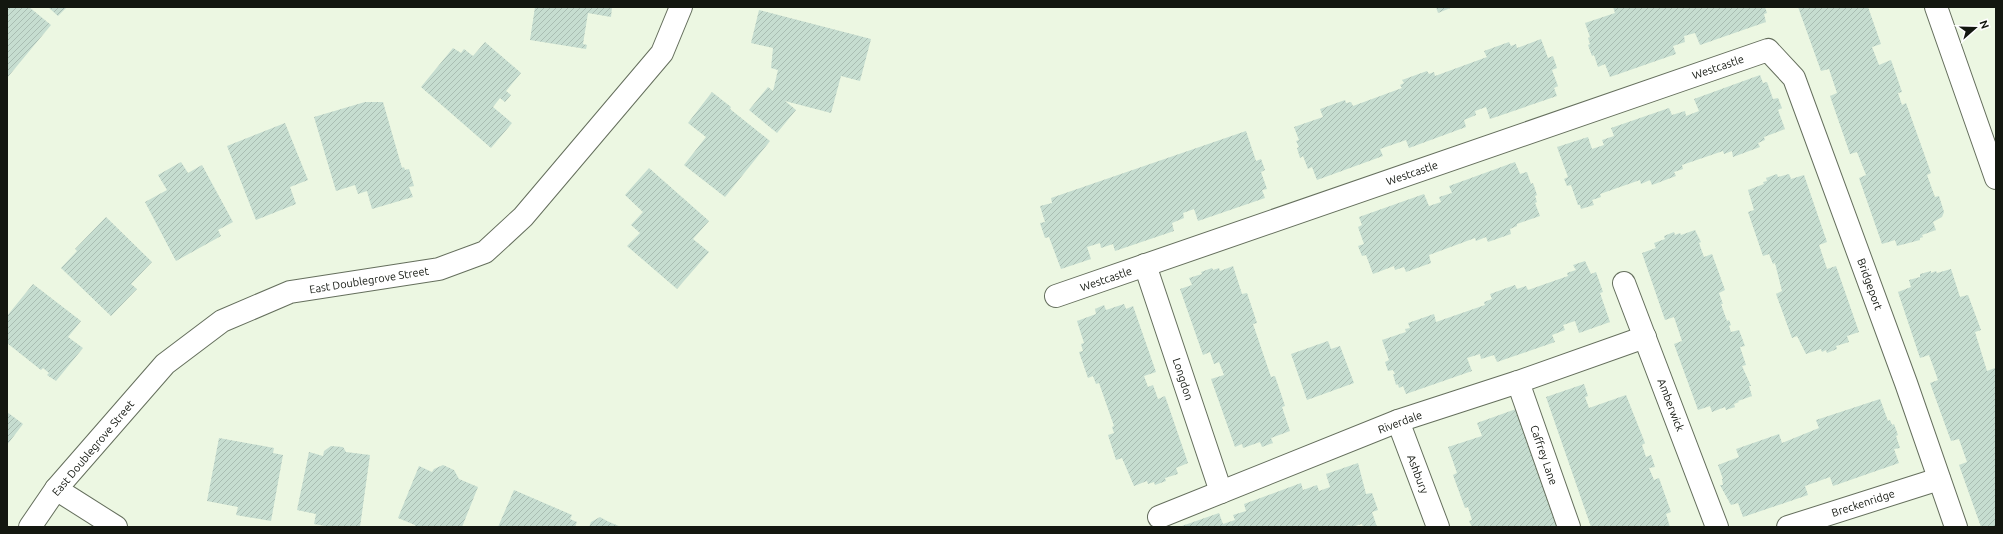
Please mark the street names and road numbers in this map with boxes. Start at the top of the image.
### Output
street label: Westcastle [1691,53,1745,81]
street label: Westcastle [1385,159,1439,187]
street label: Bridgeport [1855,257,1885,312]
street label: East Doublegrove Street [308,265,430,295]
street label: Westcastle [1079,265,1133,293]
street label: Longdon [1171,356,1195,402]
street label: Amberwick [1655,377,1687,433]
street label: East Doublegrove Street [50,397,137,498]
street label: Riverdale [1376,408,1424,436]
street label: Caffrey Lane [1528,424,1560,486]
street label: Ashbury [1405,453,1431,496]
street label: Breckenridge [1830,487,1896,519]

